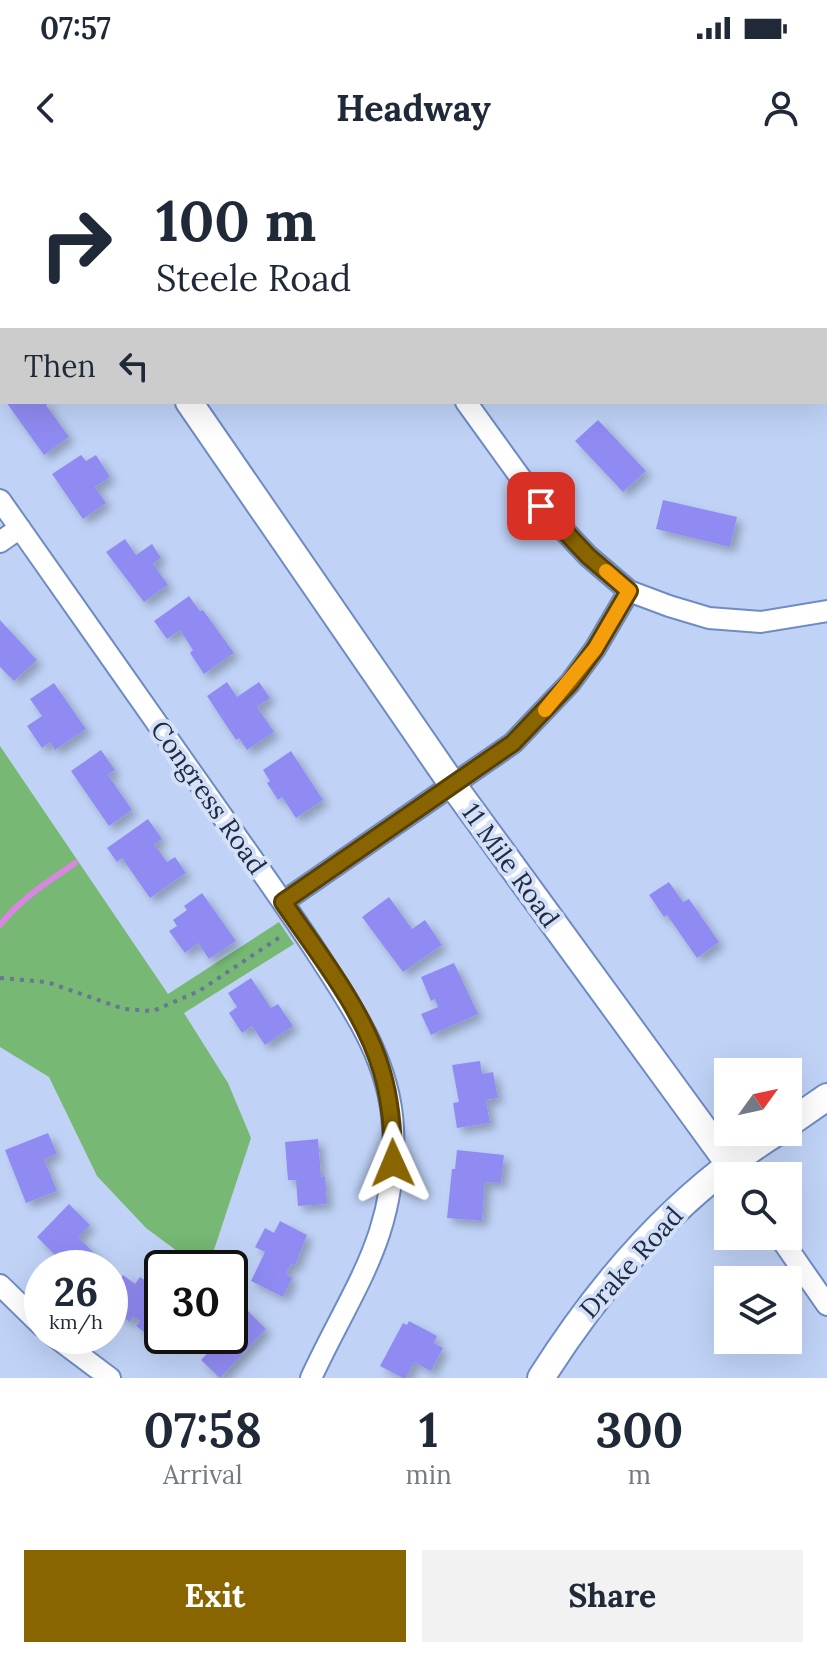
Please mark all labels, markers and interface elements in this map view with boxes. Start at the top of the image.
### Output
text: 07:57 [40,9,111,47]
text: Headway [336,85,491,131]
icon: back [24,86,68,130]
icon: person [759,86,803,130]
text: 100 m [156,185,316,256]
icon: right [24,192,128,296]
text: Steele Road [156,255,351,301]
icon: left [112,344,156,388]
text: Then [24,347,96,385]
pin [507,472,575,540]
icon: arrive [519,484,563,528]
street label: Congress Road [144,714,274,880]
street label: 11 Mile Road [455,797,567,933]
north arrow [714,1058,802,1146]
map controls [714,1058,802,1354]
position arrow [351,1121,435,1205]
button: search [714,1162,802,1250]
street label: Drake Road [572,1199,690,1325]
speed limit sign: 30 [144,1250,248,1354]
text: 26 [54,1266,98,1317]
button: layers [714,1266,802,1354]
text: km/h [49,1309,103,1334]
text: 07:58 [144,1399,262,1460]
text: 1 [419,1399,438,1460]
text: 300 [595,1399,683,1460]
text: Arrival [163,1458,243,1491]
text: min [406,1458,452,1491]
text: m [628,1458,651,1491]
button: Exit [24,1550,406,1642]
button: Share [422,1550,803,1642]

